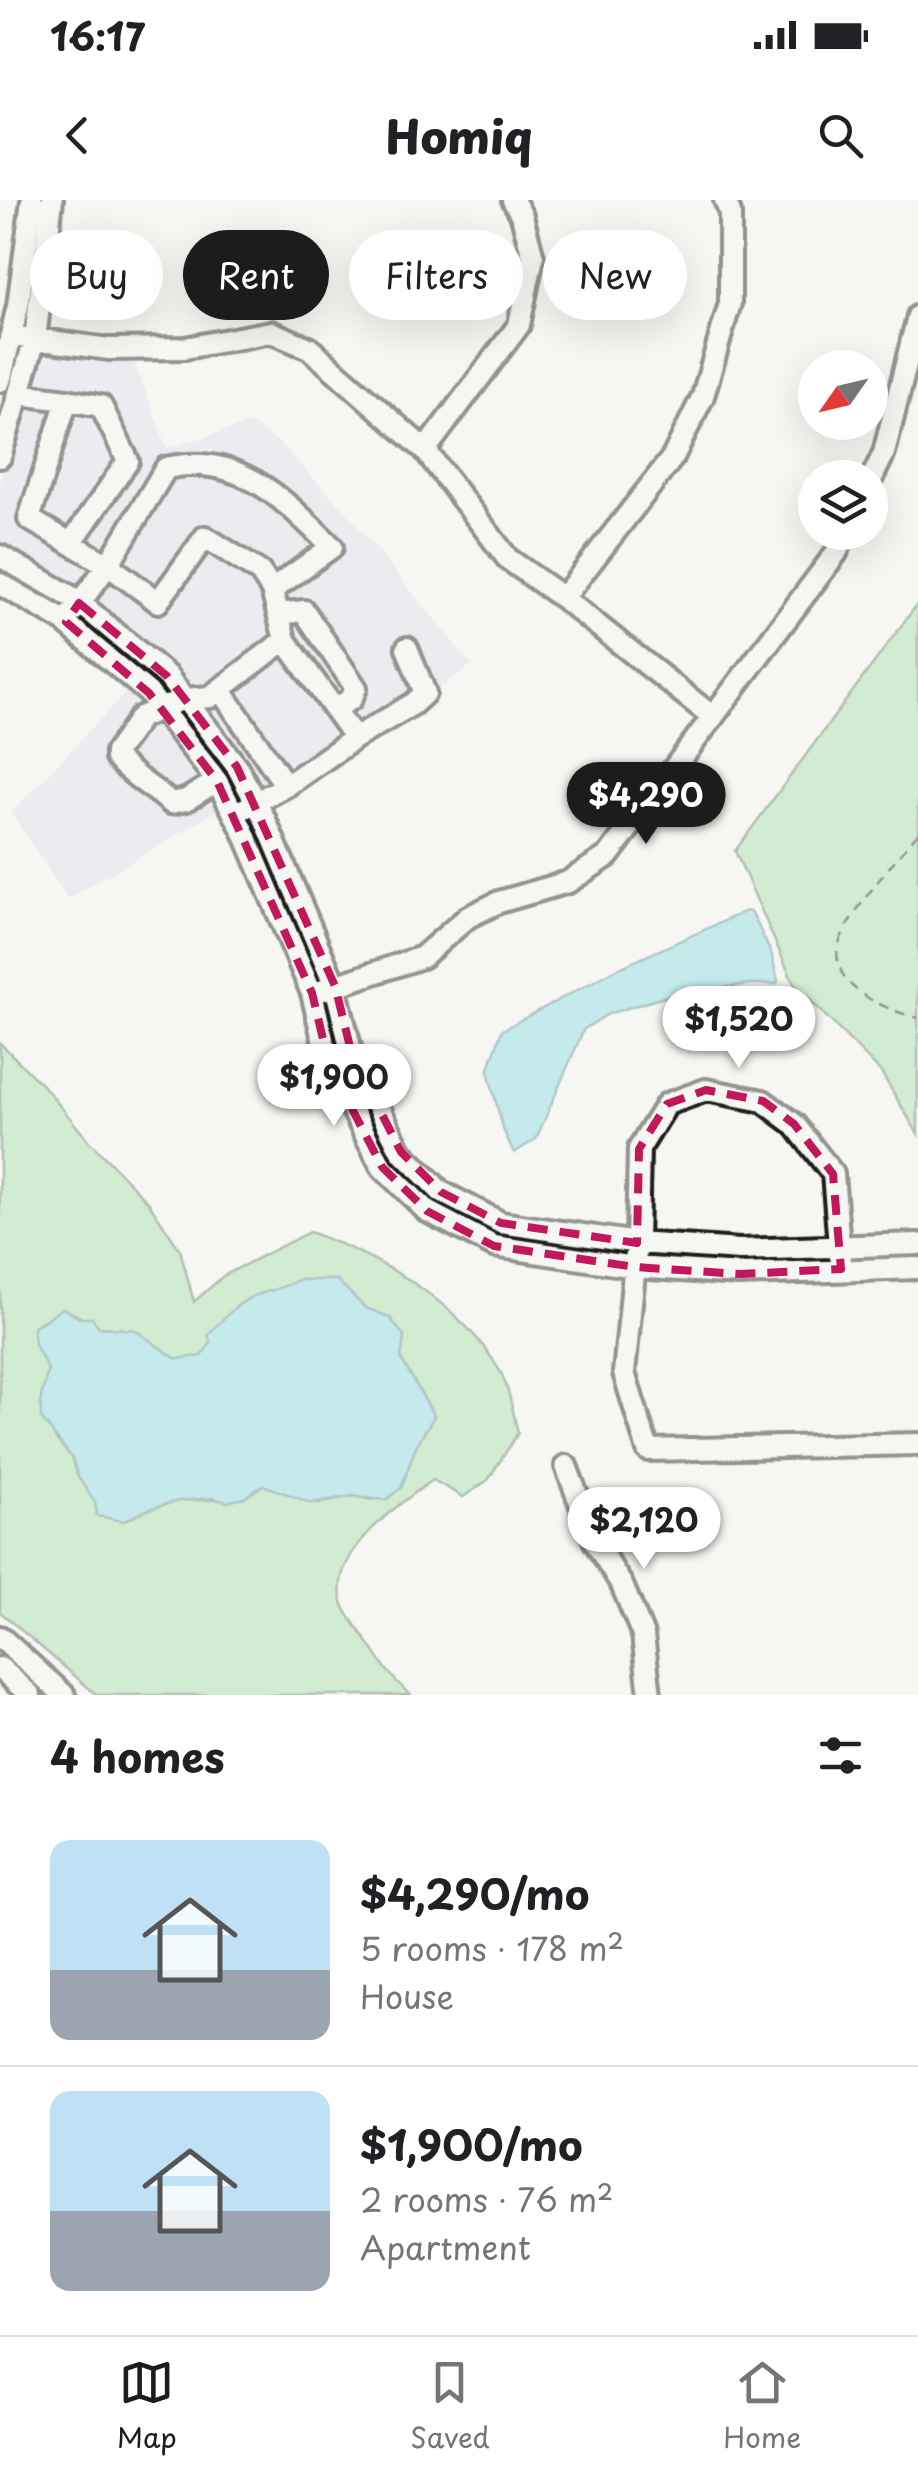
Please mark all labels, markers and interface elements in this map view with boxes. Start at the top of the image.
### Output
text: 16:17 [50,7,145,64]
text: Homiq [386,101,532,169]
icon: back [50,108,105,163]
icon: search [813,108,868,163]
chip: Buy [30,230,163,320]
chip: Rent [183,230,329,320]
chip: Filters [349,230,523,320]
chip: New [543,230,687,320]
north arrow [798,350,888,440]
map controls [798,350,888,550]
button: layers [798,460,888,550]
pin: $4,290 [565,762,727,847]
text: $4,290 [589,770,703,818]
pin: $1,520 [658,986,820,1071]
text: $1,520 [684,994,794,1042]
pin: $1,900 [253,1044,415,1129]
text: $1,900 [279,1052,389,1100]
pin: $2,120 [563,1487,725,1572]
text: $2,120 [590,1495,698,1543]
text: 4 homes [50,1724,225,1787]
icon: filters [813,1728,868,1783]
text: $4,290/mo [360,1861,589,1924]
icon: home [130,1880,250,2000]
text: 5 rooms · 178 m² [360,1924,624,1972]
text: House [360,1972,454,2020]
text: $1,900/mo [360,2112,583,2175]
icon: home [130,2131,250,2251]
text: 2 rooms · 76 m² [360,2175,614,2223]
text: Apartment [360,2223,531,2271]
tab: Map [117,2355,177,2458]
tab: Saved [410,2355,490,2458]
tab: Home [723,2355,801,2458]

